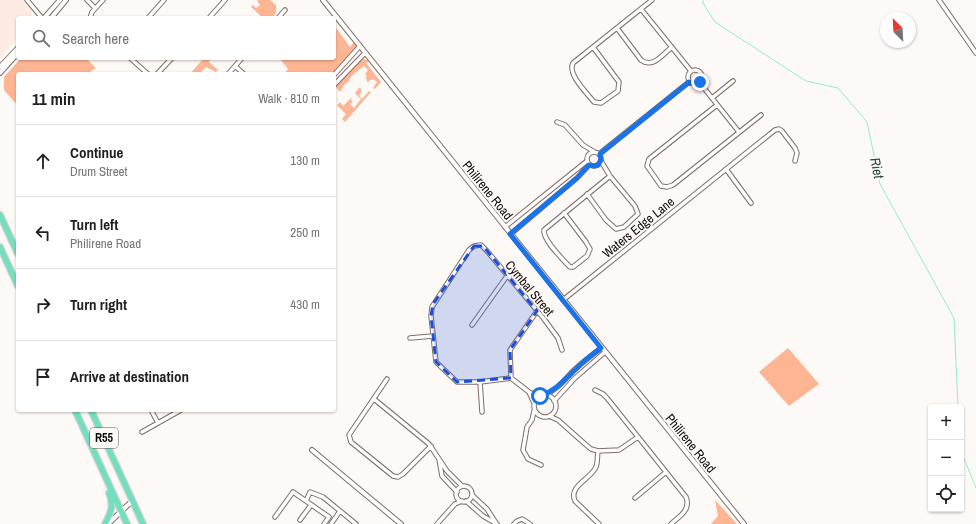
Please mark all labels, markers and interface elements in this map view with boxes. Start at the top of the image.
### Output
north arrow [880,12,916,48]
search box [16,16,336,60]
icon: search [30,27,52,49]
text: Search here [62,28,129,49]
route end [691,73,709,91]
text: 11 min [32,87,75,110]
text: Walk · 810 m [258,90,320,107]
text: Continue [70,142,123,163]
icon: ahead [32,150,54,172]
text: 130 m [290,152,320,169]
water label: Riet [866,156,888,181]
street label: Philirene Road [459,157,517,223]
text: Drum Street [70,163,127,180]
street label: Waters Edge Lane [599,193,678,262]
text: Turn left [70,214,118,235]
icon: left [32,222,54,244]
text: 250 m [290,224,320,241]
text: Philirene Road [70,235,141,252]
street label: Cymbal Street [501,257,558,320]
icon: right [32,294,54,316]
text: Turn right [70,294,127,315]
text: 430 m [290,296,320,313]
icon: arrive [32,366,54,388]
text: Arrive at destination [70,366,189,387]
route start [531,387,549,405]
map controls [928,404,964,512]
button: + [928,404,964,440]
street label: Philirene Road [662,410,720,476]
road number: R55 [90,428,118,448]
button: − [928,440,964,476]
button: locate [928,476,964,512]

